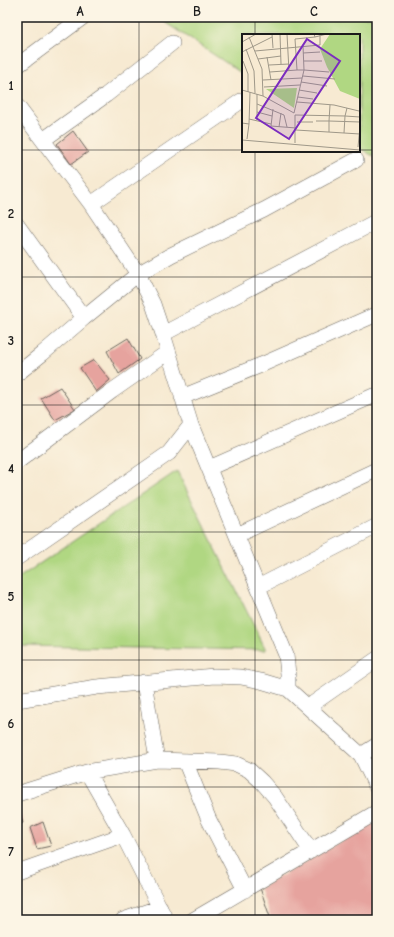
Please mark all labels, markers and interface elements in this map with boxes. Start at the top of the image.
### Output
text: A [76,4,84,19]
text: B [193,4,201,19]
text: C [310,4,318,19]
inset map [242,34,360,152]
text: 1 [8,78,14,93]
text: 2 [8,206,14,221]
text: 3 [8,333,14,348]
text: 4 [8,461,14,476]
text: 5 [8,589,15,604]
text: 6 [8,716,15,731]
text: 7 [8,844,14,859]

